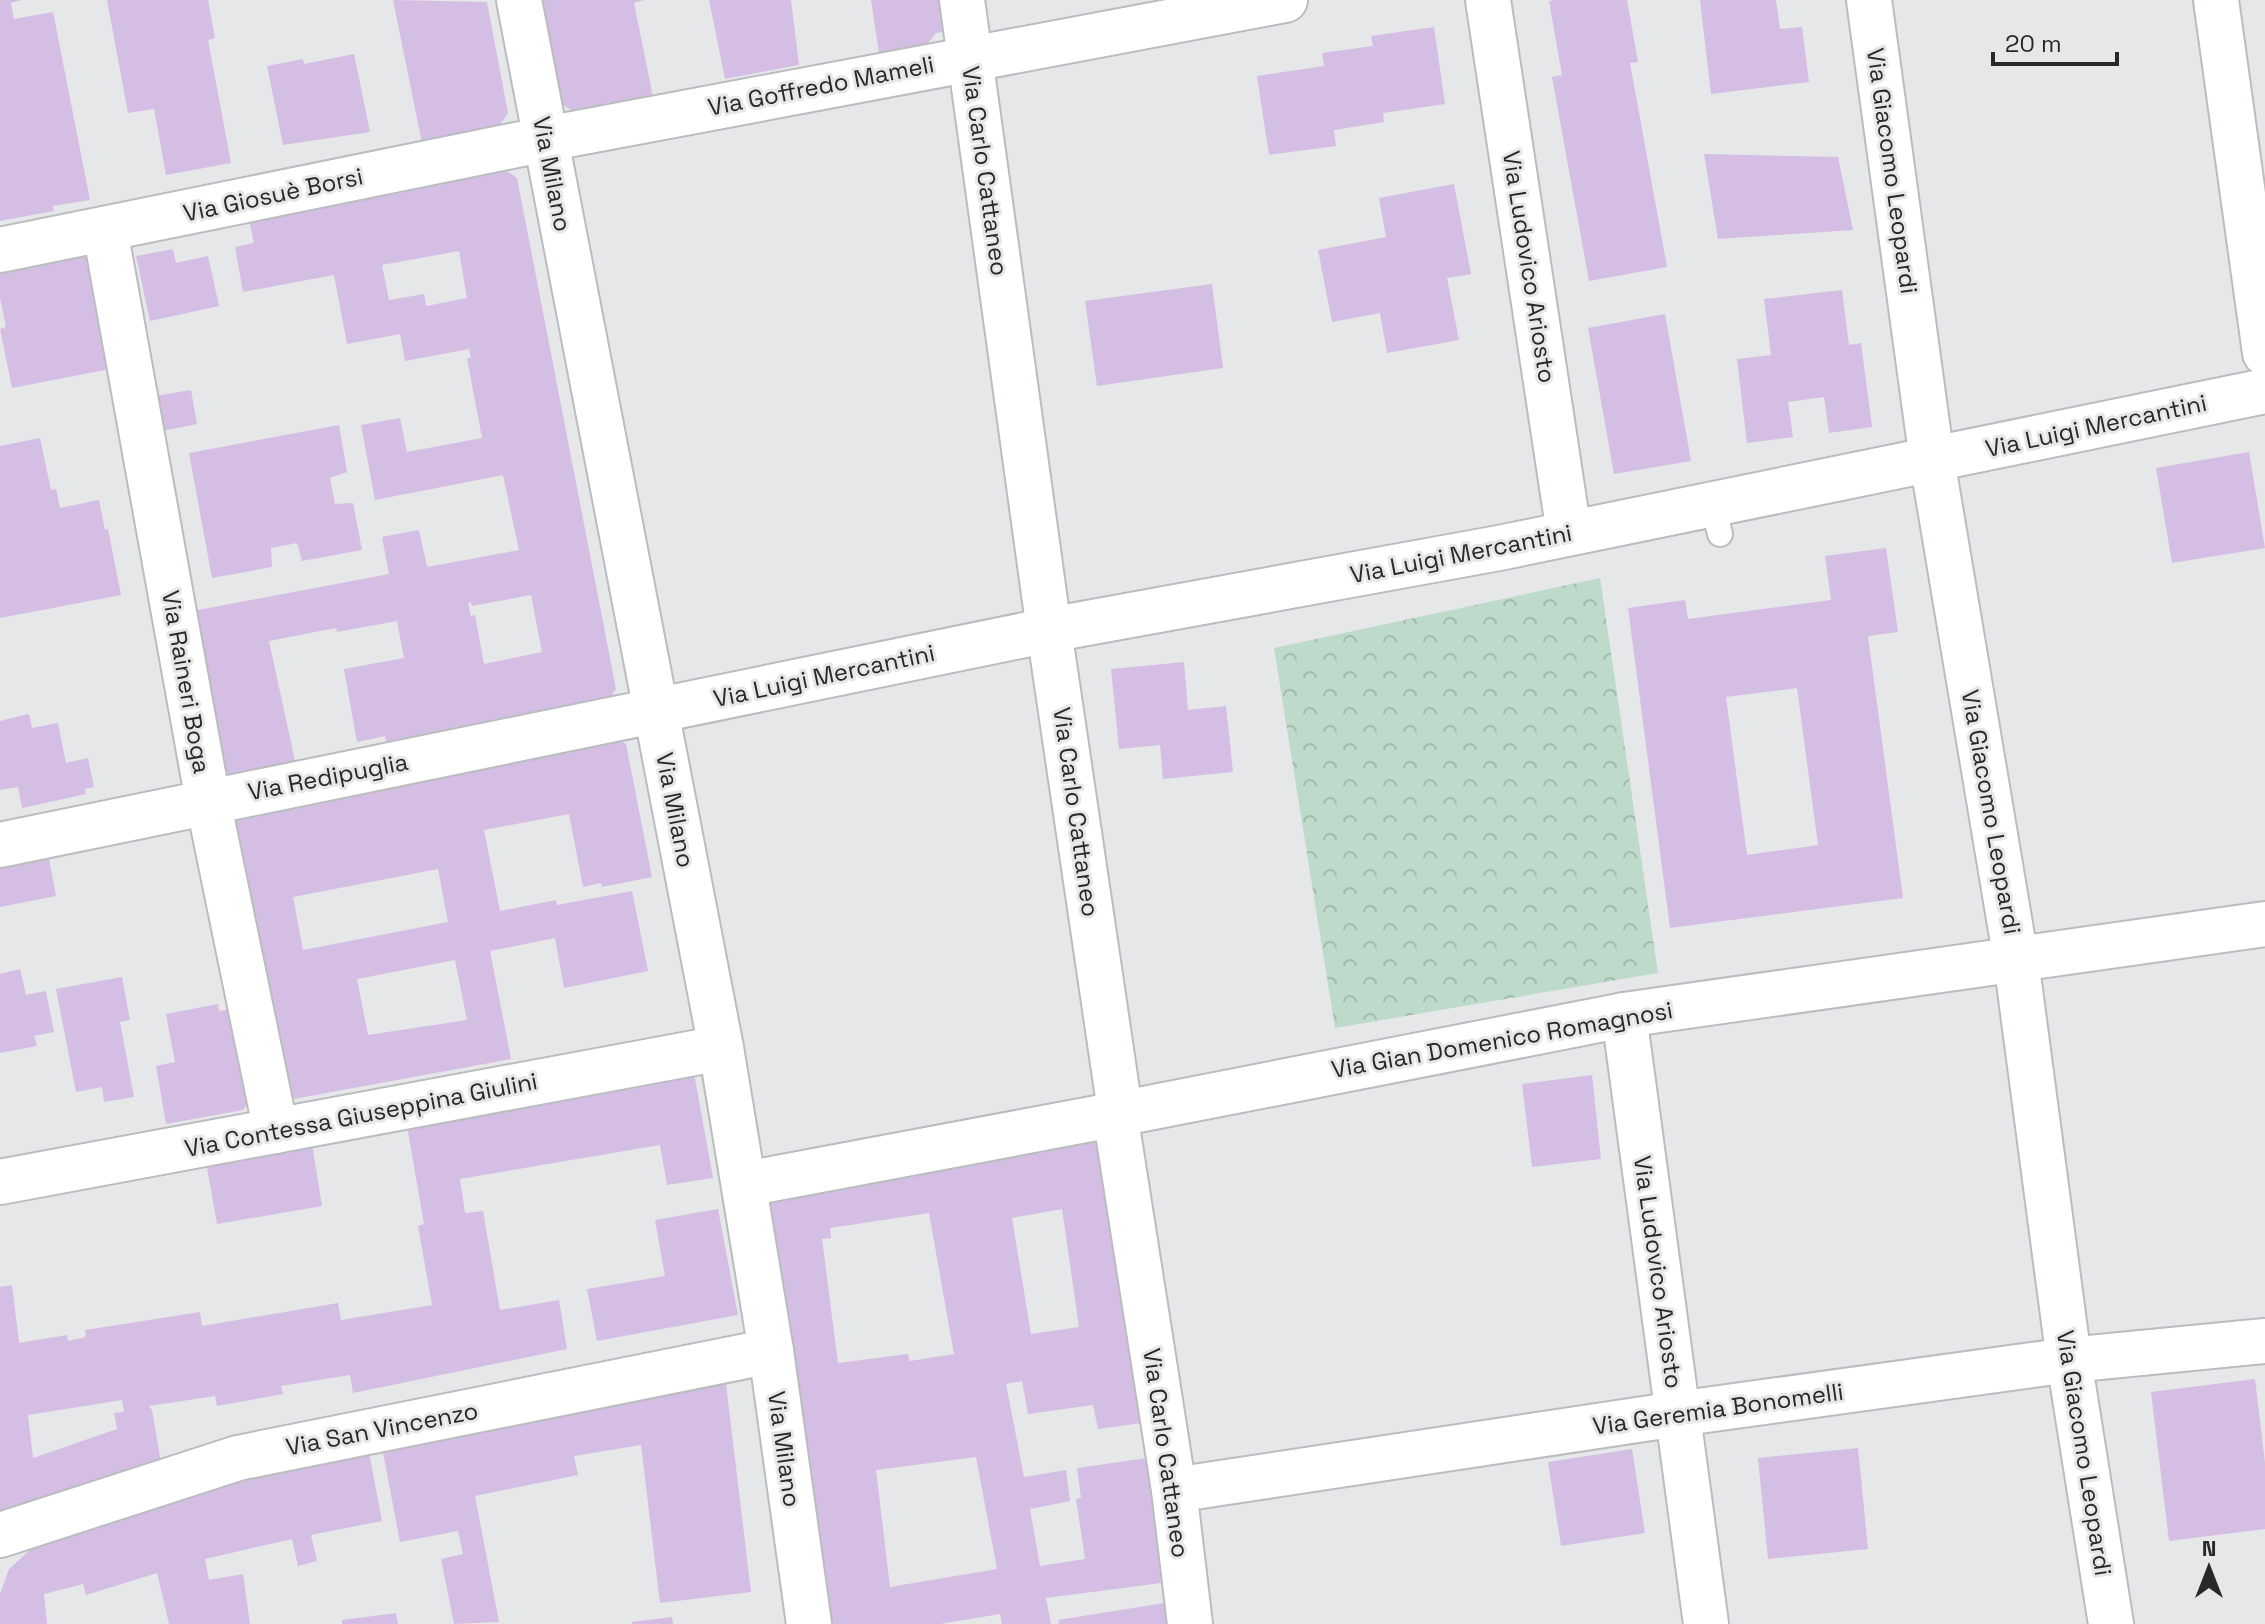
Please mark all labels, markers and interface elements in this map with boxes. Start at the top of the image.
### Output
scale bar [1993,16,2117,66]
text: 20 m [2005,28,2062,59]
street label: Via Giacomo Leopardi [1860,46,1925,296]
street label: Via Goffredo Mameli [705,48,937,123]
street label: Via Carlo Cattaneo [955,64,1016,278]
street label: Via Milano [526,114,579,234]
street label: Via Ludovico Ariosto [1496,149,1563,385]
street label: Via Giosuè Borsi [180,160,366,229]
street label: Via Luigi Mercantini [1982,387,2209,464]
street label: Via Luigi Mercantini [1347,517,1574,590]
street label: Via Raineri Boga [155,588,218,776]
street label: Via Luigi Mercantini [710,637,937,714]
street label: Via Giacomo Leopardi [1955,687,2028,937]
street label: Via Carlo Cattaneo [1046,705,1107,919]
street label: Via Redipuglia [245,746,411,807]
street label: Via Milano [649,750,702,870]
street label: Via Gian Domenico Romagnosi [1329,994,1675,1085]
street label: Via Contessa Giuseppina Giulini [182,1065,540,1164]
street label: Via Ludovico Ariosto [1627,1154,1690,1390]
street label: Via Giacomo Leopardi [2050,1328,2119,1578]
street label: Via Carlo Cattaneo [1136,1346,1197,1560]
street label: Via Geremia Bonomelli [1591,1376,1845,1441]
street label: Via Milano [761,1389,808,1509]
street label: Via San Vincenzo [283,1395,481,1462]
north arrow [2169,1528,2249,1608]
text: N [2202,1534,2216,1562]

